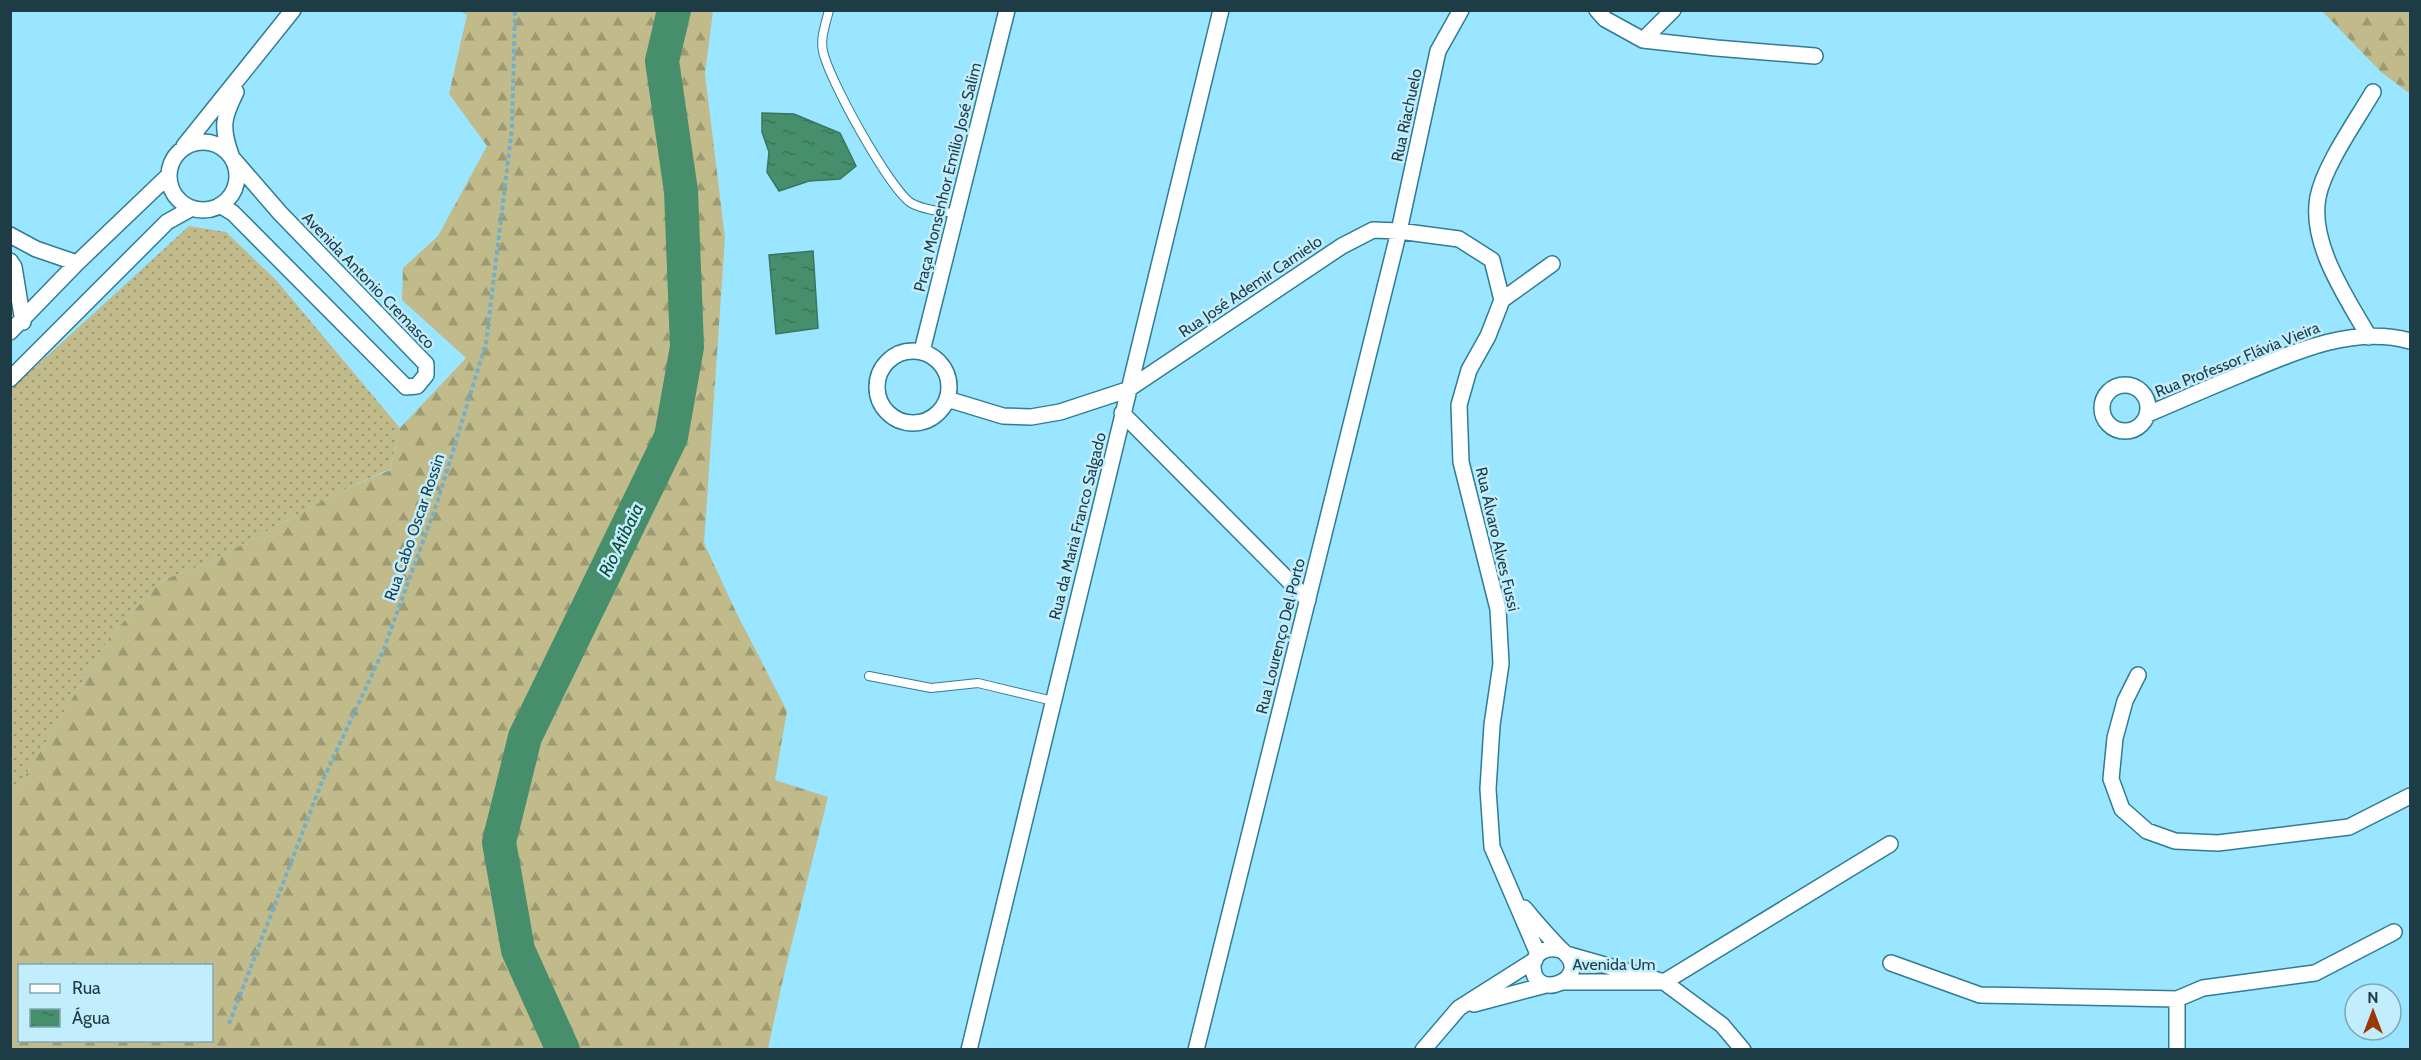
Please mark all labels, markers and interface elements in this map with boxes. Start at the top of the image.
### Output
street label: Praça Monsenhor Emílio José Salim [910,61,985,294]
street label: Rua Riachuelo [1387,67,1426,163]
street label: Avenida Antonio Cremasco [298,208,439,353]
street label: Rua José Ademir Carnielo [1175,231,1326,341]
street label: Rua Professor Flávia Vieira [2152,318,2323,401]
street label: Rua da Maria Franco Salgado [1045,430,1110,622]
street label: Rua Cabo Oscar Rossin [380,451,449,603]
street label: Rua Álvaro Alves Fussi [1472,465,1523,613]
water label: Rio Atibaia [594,500,648,580]
street label: Rua Lourenço Del Porto [1252,556,1309,716]
street label: Avenida Um [1572,955,1656,974]
legend [18,964,213,1042]
text: Rua [72,977,101,999]
north arrow [2343,982,2403,1042]
text: N [2367,988,2379,1007]
text: Água [72,1007,110,1029]

